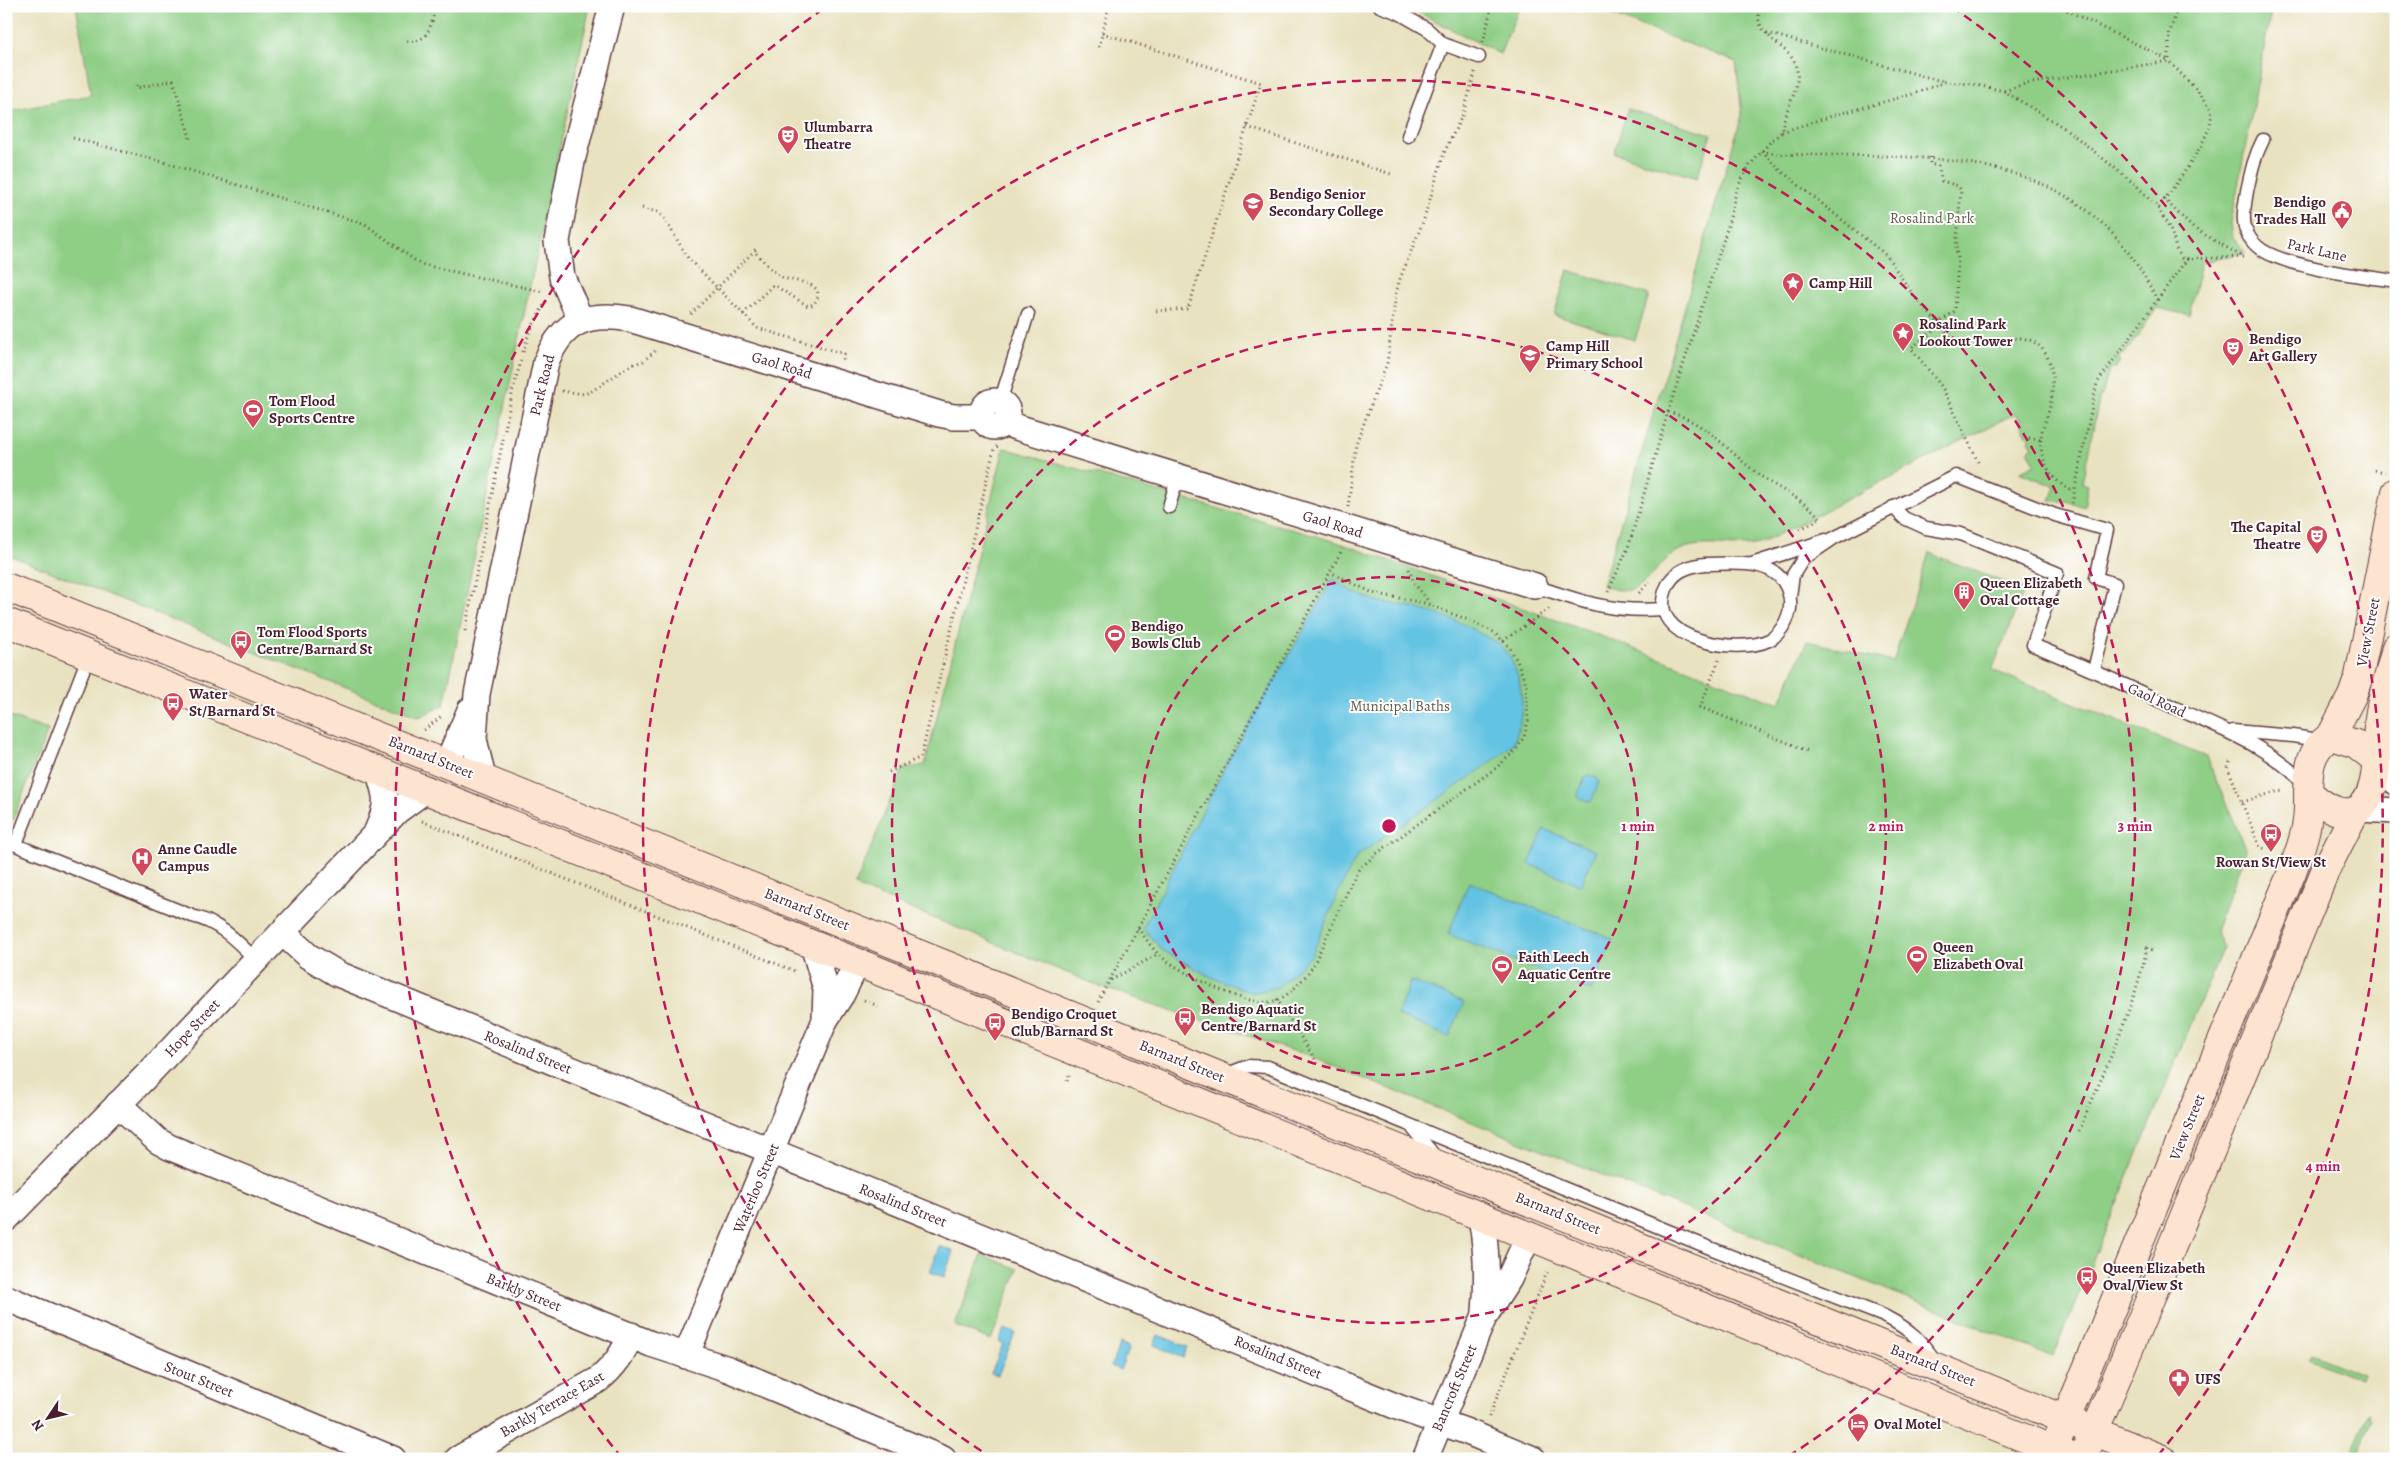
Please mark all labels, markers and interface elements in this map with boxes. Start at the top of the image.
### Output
place label: Ulumbarra Theatre [804,117,874,154]
theatre icon: Ulumbarra Theatre [776,124,800,155]
place label: Bendigo Senior Secondary College [1269,184,1383,221]
school or university icon: Bendigo Senior Secondary College [1241,191,1265,222]
place label: Bendigo Trades Hall [2255,192,2326,229]
public building icon: Bendigo Trades Hall [2330,199,2354,230]
park label: Rosalind Park [1890,208,1975,228]
street label: Park Lane [2285,233,2349,267]
place icon: Camp Hill [1781,271,1805,302]
place label: Camp Hill [1809,273,1872,293]
place label: Rosalind Park Lookout Tower [1919,314,2013,351]
place icon: Rosalind Park Lookout Tower [1891,321,1915,352]
place label: Bendigo Art Gallery [2248,329,2318,366]
place label: Camp Hill Primary School [1546,336,1643,373]
theatre icon: Bendigo Art Gallery [2221,336,2245,367]
school or university icon: Camp Hill Primary School [1518,343,1542,374]
street label: Gaol Road [749,346,816,384]
street label: Park Road [525,351,559,418]
place label: Tom Flood Sports Centre [269,391,355,428]
sports icon: Tom Flood Sports Centre [241,398,265,429]
street label: Gaol Road [1300,505,1367,543]
place label: The Capital Theatre [2231,517,2301,554]
theatre icon: The Capital Theatre [2305,524,2329,555]
place label: Queen Elizabeth Oval Cottage [1980,573,2083,610]
building icon: Queen Elizabeth Oval Cottage [1952,580,1976,611]
street label: View Street [2351,596,2384,669]
place label: Bendigo Bowls Club [1131,616,1201,653]
place label: Tom Flood Sports Centre/Barnard St [257,622,372,659]
sports icon: Bendigo Bowls Club [1103,623,1127,654]
bus stop icon: Tom Flood Sports Centre/Barnard St [229,629,253,660]
street label: Gaol Road [2125,678,2190,723]
place label: Water St/Barnard St [188,684,275,721]
bus stop icon: Water St/Barnard St [161,691,185,722]
park label: Municipal Baths [1350,696,1450,716]
street label: Barnard Street [385,731,477,783]
text: 1 min [1621,816,1655,836]
text: 2 min [1868,816,1904,836]
text: 3 min [2118,816,2153,836]
centre of rings [1380,817,1398,835]
bus stop icon: Rowan St/View St [2259,822,2283,853]
place label: Anne Caudle Campus [157,839,237,876]
hospital icon: Anne Caudle Campus [130,846,154,877]
place label: Rowan St/View St [2216,852,2326,872]
street label: Barnard Street [761,883,853,935]
place label: Queen Elizabeth Oval [1933,937,2023,974]
sports icon: Queen Elizabeth Oval [1905,944,1929,975]
place label: Faith Leech Aquatic Centre [1517,947,1611,984]
sports icon: Faith Leech Aquatic Centre [1490,954,1514,985]
street label: Hope Street [160,994,224,1062]
place label: Bendigo Aquatic Centre/Barnard St [1201,999,1316,1036]
place label: Bendigo Croquet Club/Barnard St [1011,1004,1117,1041]
bus stop icon: Bendigo Aquatic Centre/Barnard St [1173,1006,1197,1037]
bus stop icon: Bendigo Croquet Club/Barnard St [983,1011,1007,1042]
street label: Rosalind Street [481,1025,575,1079]
street label: Barnard Street [1136,1035,1228,1087]
street label: View Street [2164,1091,2209,1164]
street label: Waterloo Street [728,1140,784,1237]
text: 4 min [2305,1156,2341,1176]
street label: Rosalind Street [856,1178,950,1232]
street label: Barnard Street [1512,1187,1604,1239]
place label: Queen Elizabeth Oval/View St [2103,1258,2206,1295]
bus stop icon: Queen Elizabeth Oval/View St [2075,1265,2099,1296]
street label: Barkly Street [483,1268,565,1316]
street label: Rosalind Street [1231,1330,1325,1384]
street label: Barnard Street [1887,1339,1979,1391]
street label: Bancroft Street [1427,1341,1481,1435]
street label: Stout Street [161,1356,237,1402]
street label: Barkly Terrace East [496,1366,608,1442]
pharmacy icon: UFS [2167,1367,2191,1398]
place label: UFS [2195,1369,2221,1389]
north arrow [22,1392,72,1442]
hotel icon: Oval Motel [1846,1412,1870,1443]
place label: Oval Motel [1874,1414,1941,1434]
text: N [27,1416,48,1435]

